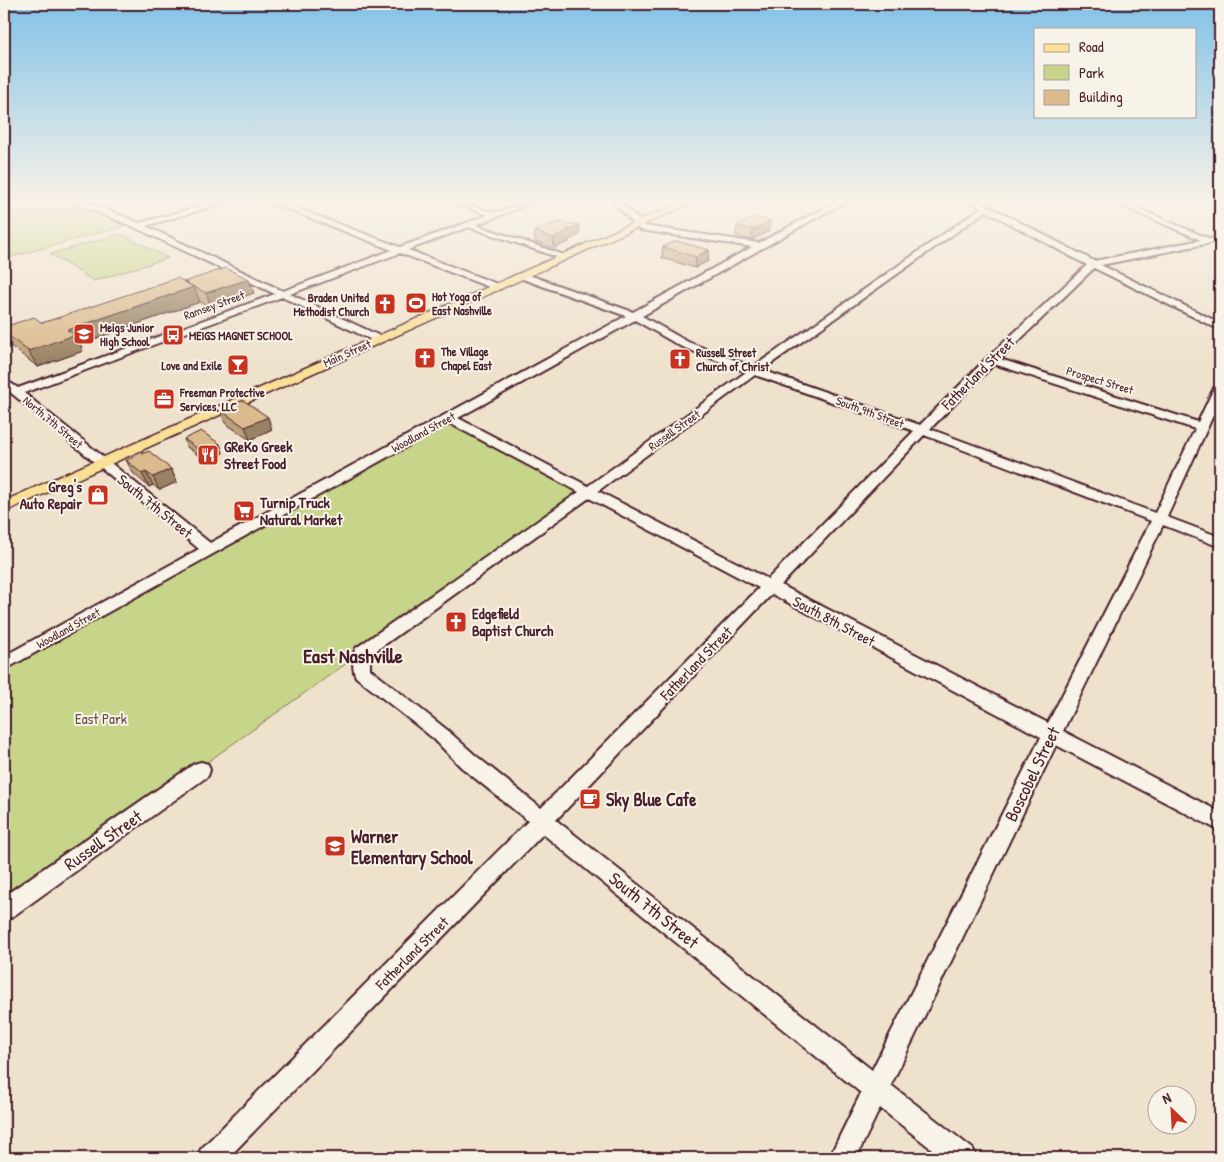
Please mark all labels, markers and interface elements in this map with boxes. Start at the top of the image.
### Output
legend [1034,28,1196,118]
text: Road [1079,36,1104,57]
text: Park [1079,62,1104,83]
text: Building [1079,86,1123,107]
street label: Ramsey Street [181,286,248,324]
place label: Hot Yoga of East Nashville [432,288,492,319]
place label: Braden United Methodist Church [293,289,370,320]
sports icon: Hot Yoga of East Nashville [404,291,428,315]
church icon: Braden United Methodist Church [373,292,397,316]
place label: Meigs Junior High School [100,319,155,351]
school or university icon: Meigs Junior High School [72,322,96,346]
bus stop icon: MEIGS MAGNET SCHOOL [161,323,185,347]
place label: MEIGS MAGNET SCHOOL [189,327,293,344]
street label: Fatherland Street [936,331,1020,415]
street label: Main Street [320,335,374,371]
place label: The Village Chapel East [440,343,493,375]
place label: Russell Street Church of Christ [696,344,770,375]
church icon: The Village Chapel East [413,346,437,370]
church icon: Russell Street Church of Christ [668,347,692,371]
bar icon: Love and Exile [226,353,250,377]
place label: Love and Exile [161,357,222,374]
street label: Prospect Street [1064,362,1136,399]
place label: Freeman Protective Services, LLC [179,384,265,415]
office icon: Freeman Protective Services, LLC [152,387,176,411]
street label: North 7th Street [19,392,87,453]
street label: South 9th Street [834,392,907,432]
street label: Russell Street [645,405,704,455]
street label: Woodland Street [388,407,459,457]
place label: GReKo Greek Street Food [224,436,293,474]
restaurant icon: GReKo Greek Street Food [196,443,220,467]
street label: South 7th Street [113,469,198,543]
place label: Greg's Auto Repair [20,476,82,515]
shop icon: Greg's Auto Repair [86,483,110,507]
place label: Turnip Truck Natural Market [259,492,343,530]
supermarket icon: Turnip Truck Natural Market [232,499,256,523]
street label: South 8th Street [789,591,879,652]
street label: Woodland Street [33,603,104,653]
place label: Edgefield Baptist Church [472,603,554,642]
church icon: Edgefield Baptist Church [444,610,468,634]
street label: Fatherland Street [655,621,737,705]
district label: East Nashville [303,642,403,669]
park label: East Park [75,708,127,729]
street label: Boscobel Street [998,722,1066,826]
cafe icon: Sky Blue Cafe [578,787,602,811]
place label: Sky Blue Cafe [606,787,697,813]
street label: Russell Street [59,803,148,876]
place label: Warner Elementary School [351,824,474,871]
school or university icon: Warner Elementary School [323,834,347,858]
street label: South 7th Street [604,866,705,955]
street label: Fatherland Street [370,911,454,995]
north arrow [1146,1084,1196,1134]
text: N [1159,1087,1174,1108]

